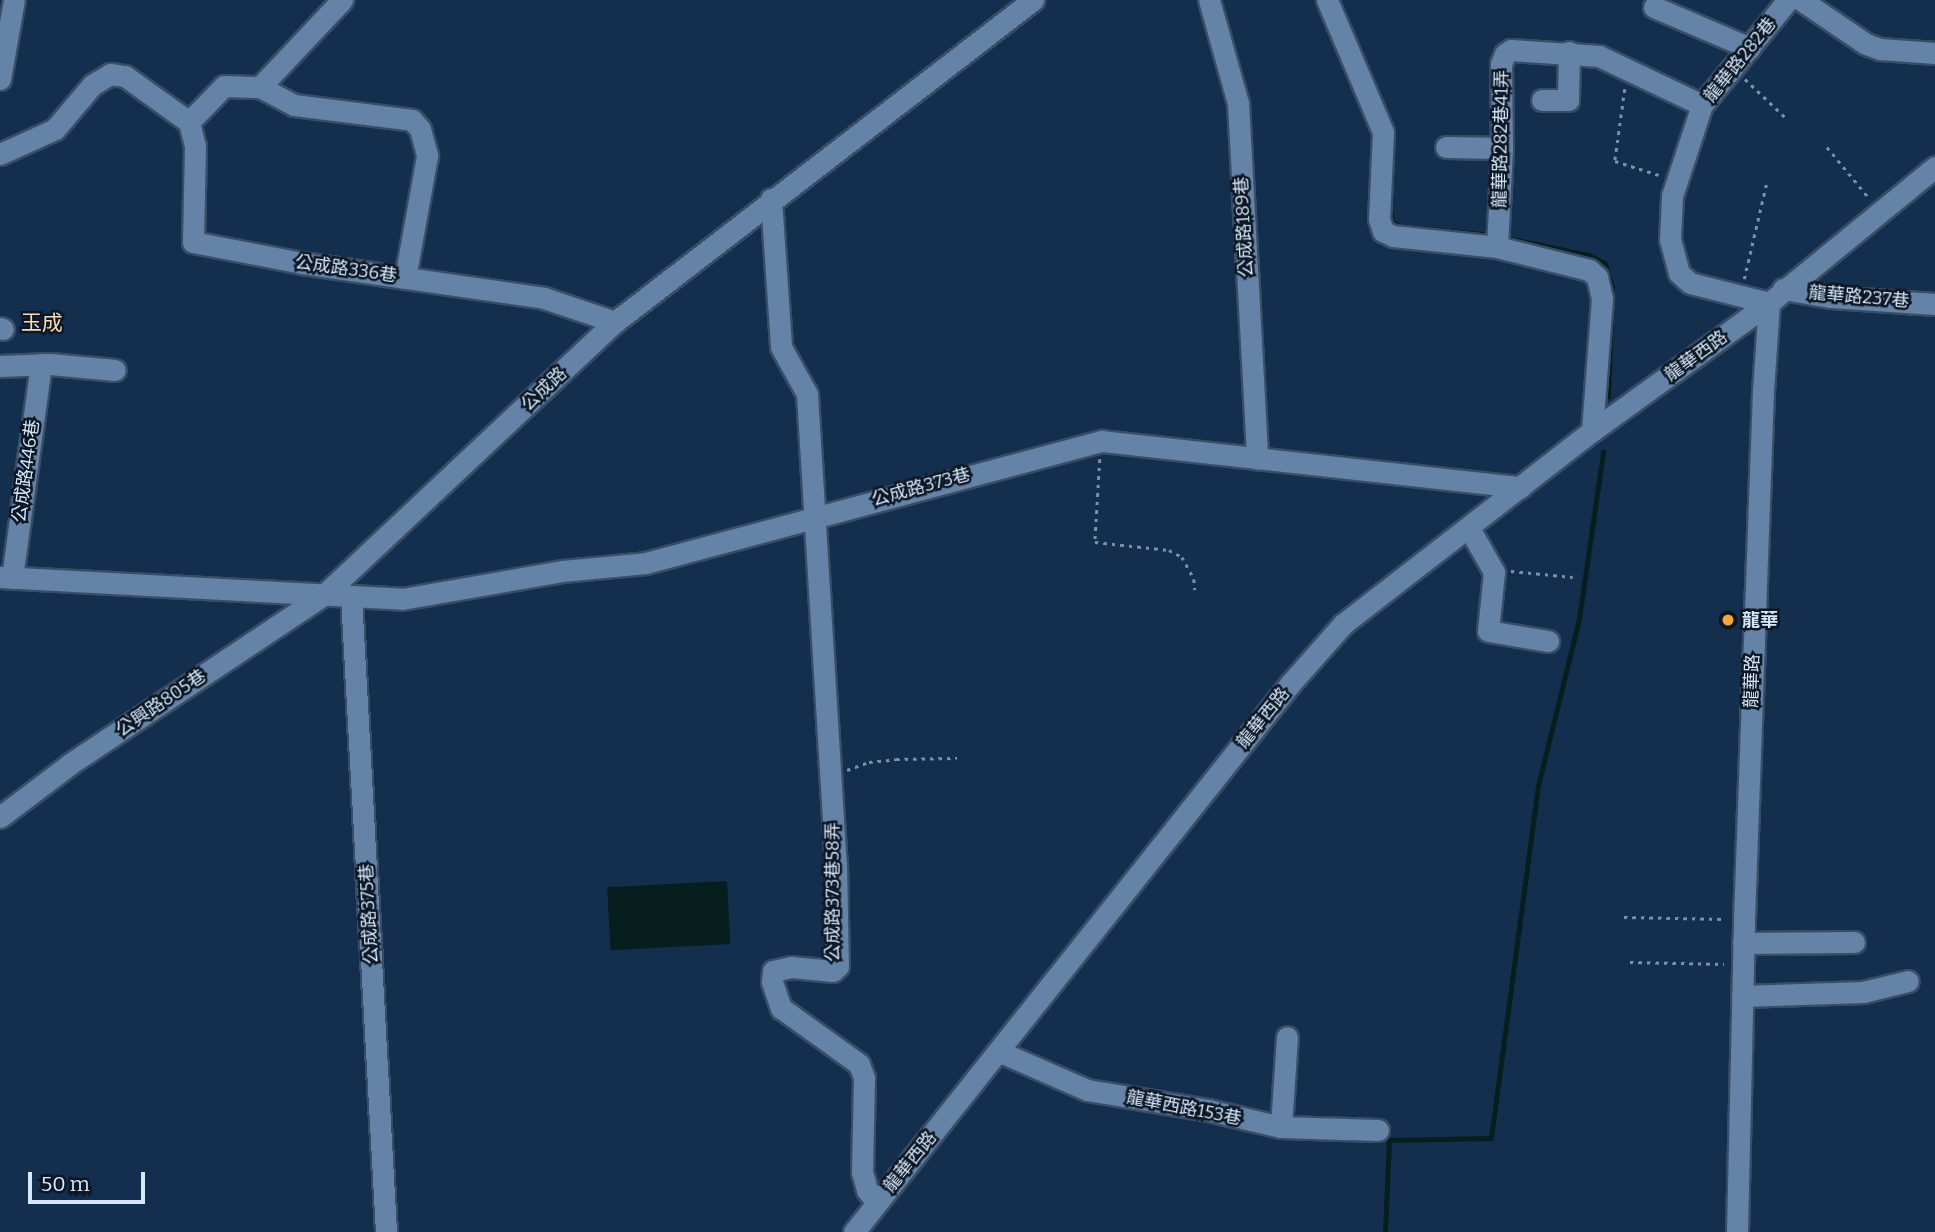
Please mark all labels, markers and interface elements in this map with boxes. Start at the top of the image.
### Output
street label: 龍華路282巷 [1699,13,1781,107]
street label: 龍華路282巷41弄 [1489,70,1513,208]
street label: 公成路189巷 [1231,176,1257,278]
street label: 公成路336巷 [294,251,398,287]
street label: 龍華路237巷 [1808,282,1910,312]
district label: 玉成 [21,310,63,336]
street label: 龍華西路 [1661,326,1731,386]
street label: 公成路 [517,363,571,415]
street label: 公成路446巷 [8,418,44,524]
street label: 公成路373巷 [869,463,973,511]
place label: 龍華 [1742,609,1778,631]
marker: 龍華 [1720,612,1736,628]
street label: 龍華路 [1740,654,1764,708]
street label: 公興路805巷 [112,665,210,741]
street label: 龍華西路 [1232,683,1294,753]
street label: 公成路373巷58弄 [822,822,844,962]
street label: 公成路375巷 [356,863,382,965]
street label: 龍華西路153巷 [1125,1086,1243,1130]
street label: 龍華西路 [879,1127,941,1197]
scale bar [32,1158,149,1202]
text: 50 m [41,1171,90,1197]

